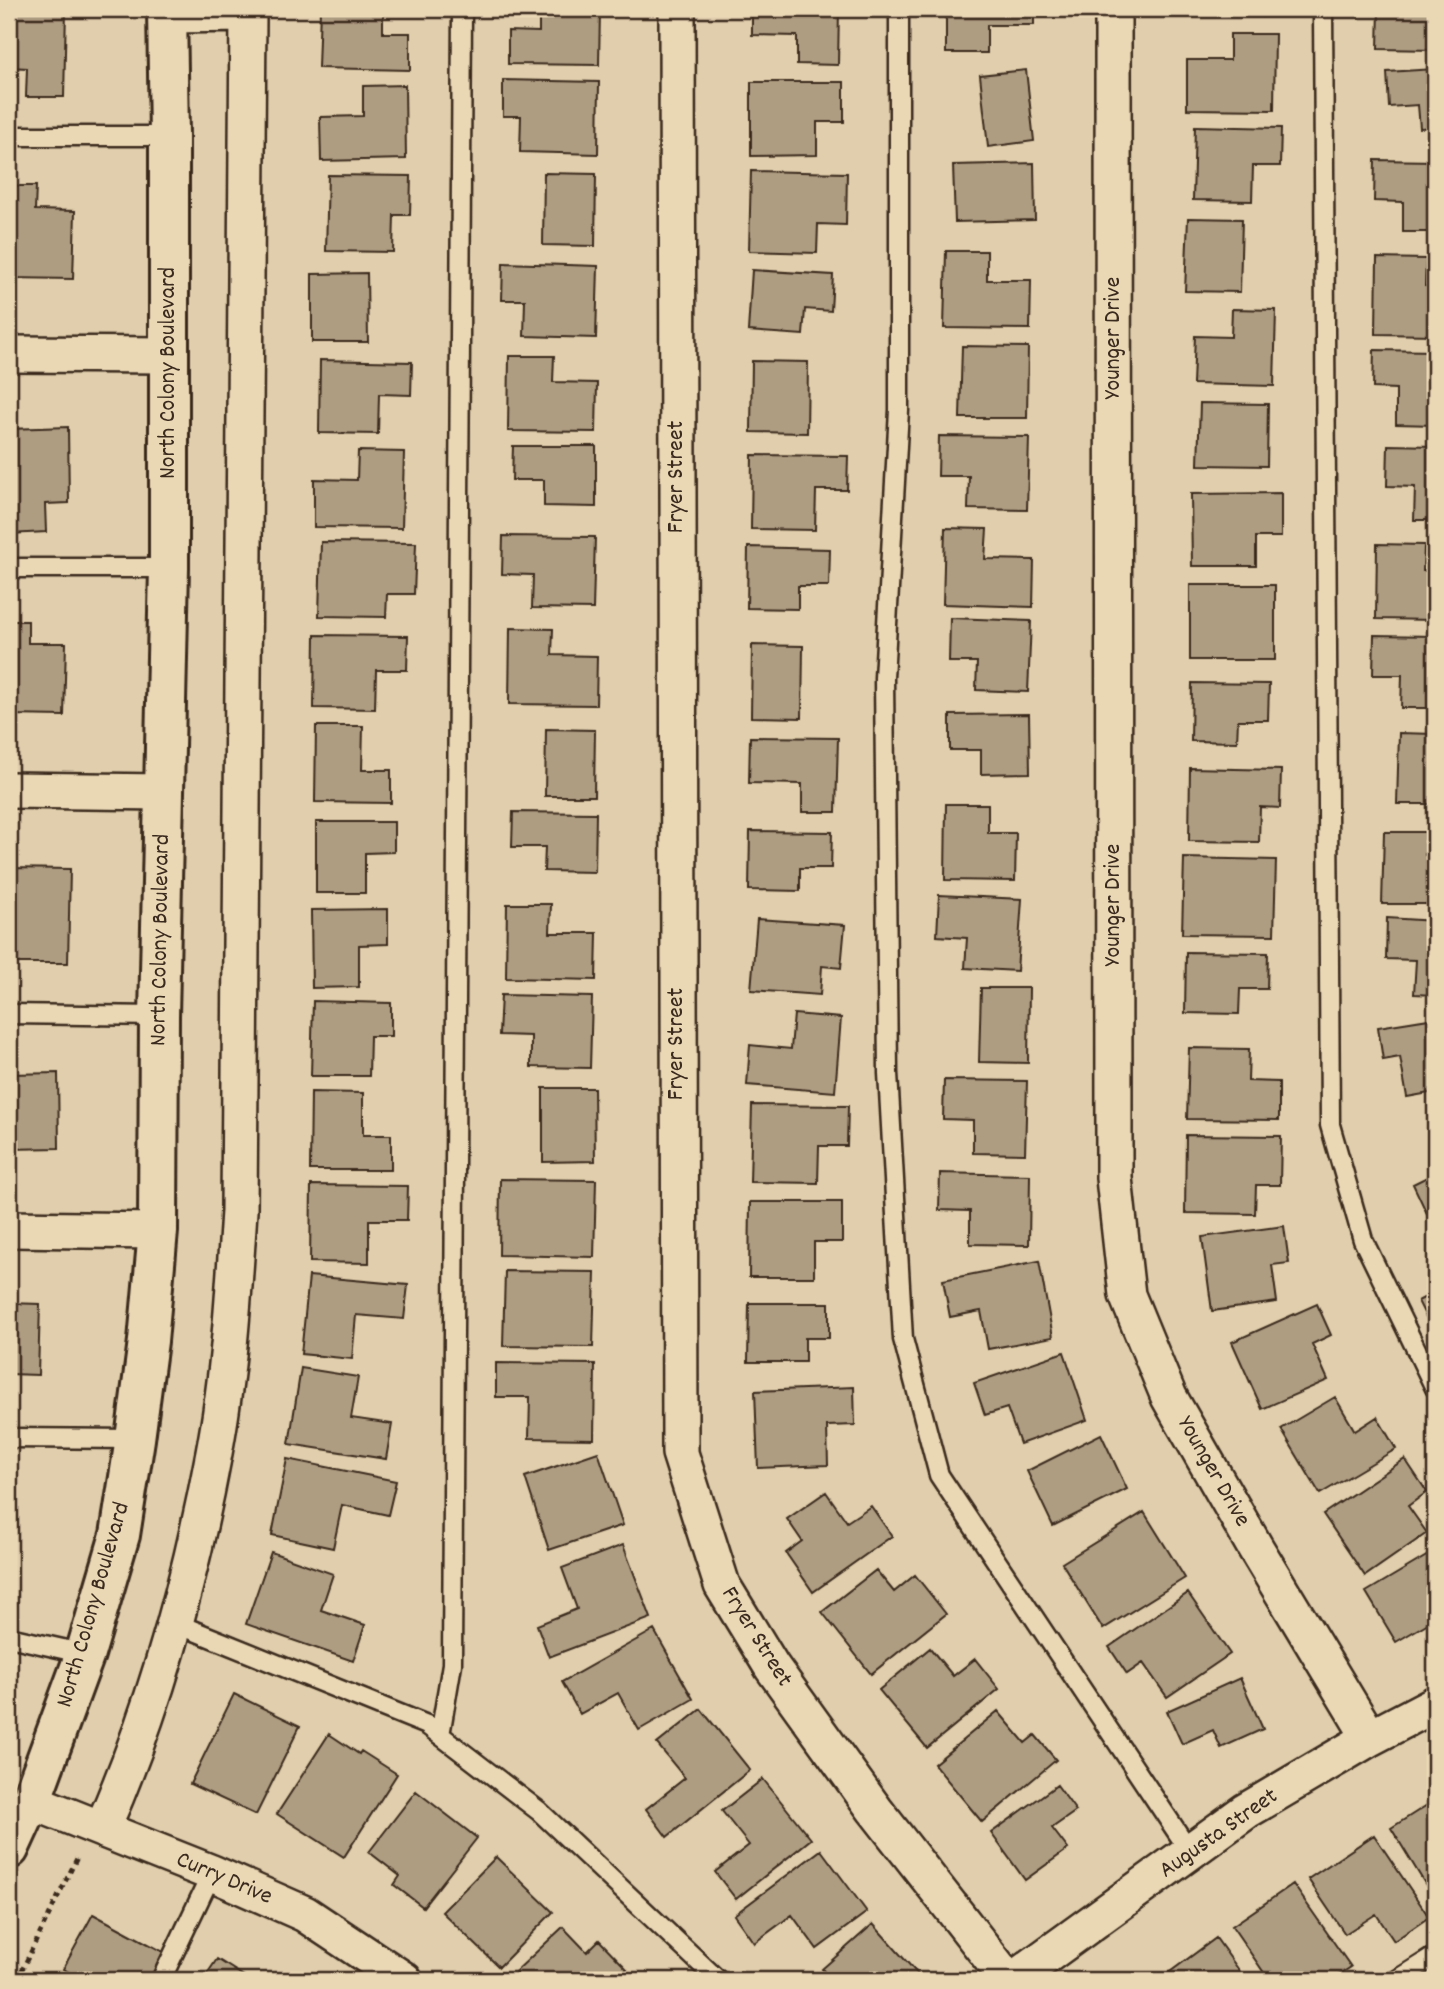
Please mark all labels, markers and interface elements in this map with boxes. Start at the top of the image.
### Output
street label: North Colony Boulevard [152,267,186,479]
street label: Younger Drive [1097,277,1131,399]
street label: Fryer Street [660,421,694,533]
street label: North Colony Boulevard [142,834,180,1046]
street label: Younger Drive [1097,844,1131,966]
street label: Fryer Street [660,988,694,1100]
street label: Younger Drive [1168,1410,1258,1534]
street label: North Colony Boulevard [48,1498,140,1712]
street label: Fryer Street [712,1580,800,1694]
street label: Augusta Street [1153,1780,1286,1888]
street label: Curry Drive [171,1844,277,1914]

